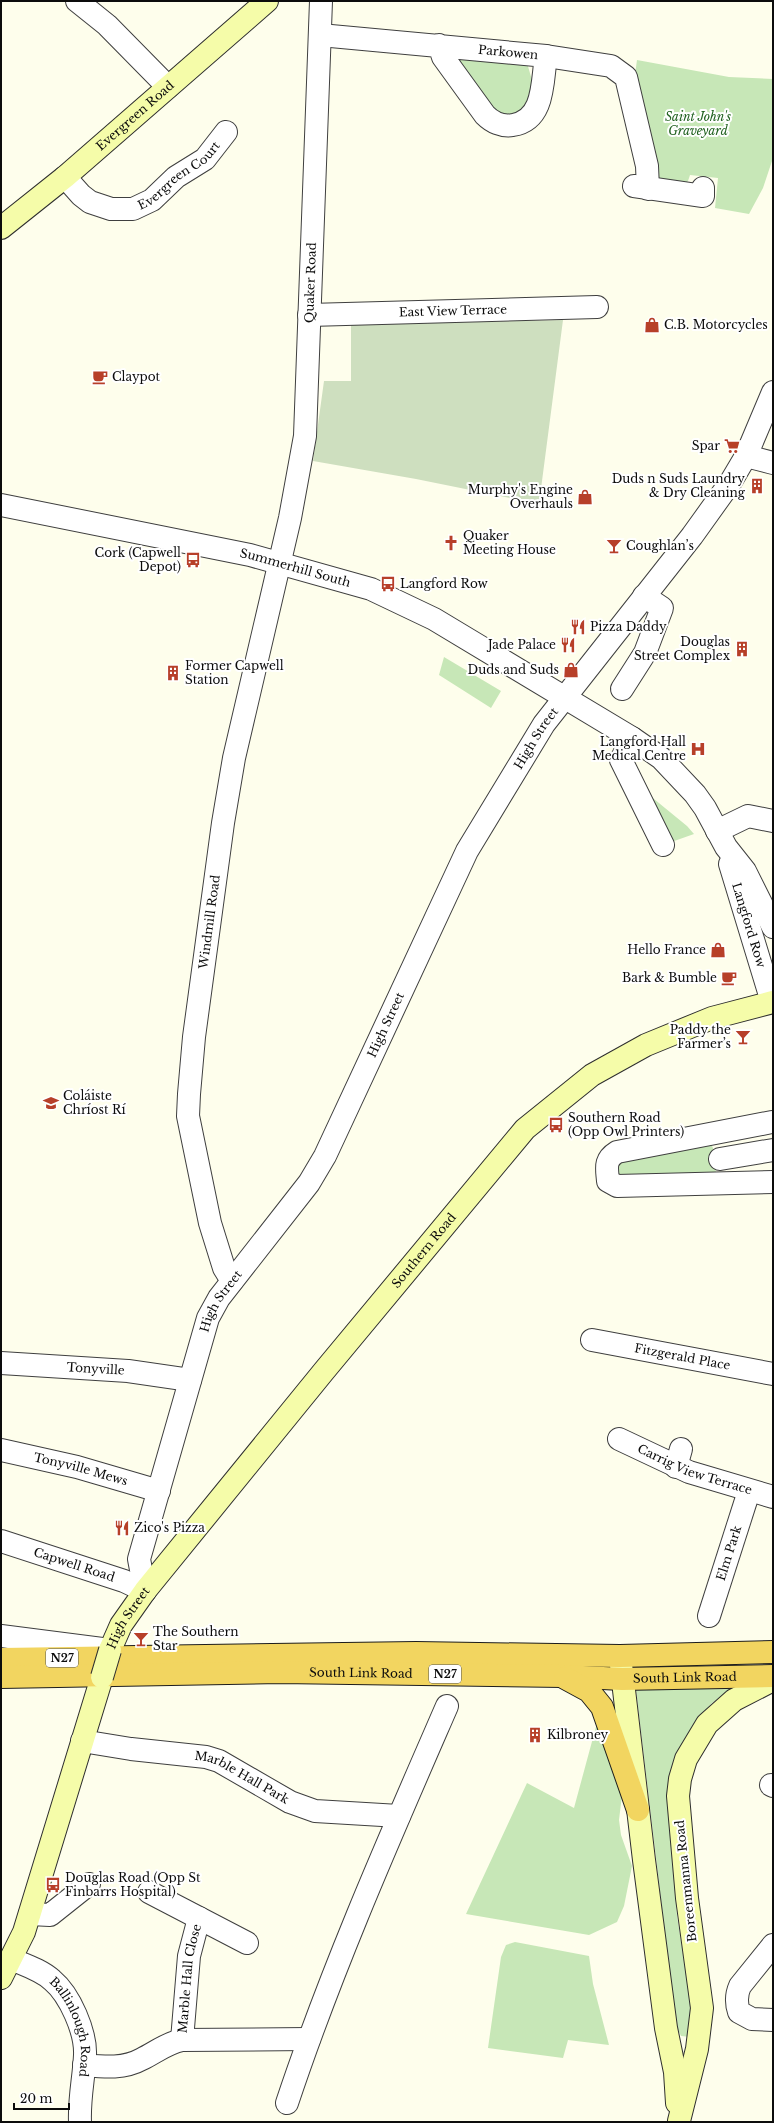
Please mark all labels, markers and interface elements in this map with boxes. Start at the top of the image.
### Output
street label: Parkowen [478,42,539,62]
street label: Evergreen Road [93,77,177,153]
park label: Saint John's Graveyard [665,109,731,138]
street label: Evergreen Court [135,138,223,213]
street label: Quaker Road [301,242,319,323]
street label: East View Terrace [399,302,507,320]
shop icon: C.B. Motorcycles [643,316,661,334]
place label: C.B. Motorcycles [664,317,768,332]
cafe icon: Claypot [91,368,109,386]
place label: Claypot [112,369,161,384]
supermarket icon: Spar [723,437,741,455]
place label: Spar [692,438,720,453]
place label: Duds n Suds Laundry & Dry Cleaning [612,471,746,500]
building icon: Duds n Suds Laundry & Dry Cleaning [748,477,766,495]
place label: Murphy's Engine Overhauls [468,482,573,511]
shop icon: Murphy's Engine Overhauls [576,488,594,506]
place label: Quaker Meeting House [463,528,556,557]
church icon: Quaker Meeting House [442,534,460,552]
bar icon: Coughlan’s [605,537,623,555]
place label: Coughlan’s [626,538,694,553]
place label: Cork (Capwell Depot) [95,545,181,574]
street label: Summerhill South [239,545,352,590]
bus stop icon: Cork (Capwell Depot) [184,551,202,569]
bus stop icon: Langford Row [379,575,397,593]
place label: Langford Row [400,576,489,591]
restaurant icon: Pizza Daddy [569,618,587,636]
place label: Pizza Daddy [590,619,667,634]
place label: Douglas Street Complex [634,634,731,663]
restaurant icon: Jade Palace [559,636,577,654]
place label: Jade Palace [486,637,556,652]
building icon: Douglas Street Complex [733,640,751,658]
place label: Former Capwell Station [185,658,284,687]
shop icon: Duds and Suds [562,661,580,679]
place label: Duds and Suds [468,662,559,677]
building icon: Former Capwell Station [164,664,182,682]
street label: High Street [510,704,561,772]
place label: Langford Hall Medical Centre [592,734,686,763]
hospital icon: Langford Hall Medical Centre [689,740,707,758]
street label: Windmill Road [195,874,223,971]
street label: Langford Row [729,881,769,970]
shop icon: Hello France [709,941,727,959]
place label: Hello France [627,942,706,957]
cafe icon: Bark & Bumble [720,969,738,987]
place label: Bark & Bumble [622,970,717,985]
street label: High Street [364,989,407,1060]
place label: Paddy the Farmer’s [670,1022,731,1051]
bar icon: Paddy the Farmer’s [734,1028,752,1046]
place label: Coláiste Chríost Rí [63,1088,126,1117]
school or university icon: Coláiste Chríost Rí [42,1094,60,1112]
place label: Southern Road (Opp Owl Printers) [568,1110,684,1139]
bus stop icon: Southern Road (Opp Owl Printers) [547,1116,565,1134]
street label: Southern Road [388,1210,459,1291]
street label: High Street [196,1267,245,1334]
street label: Fitzgerald Place [633,1340,732,1373]
street label: Tonyville [66,1359,125,1378]
street label: Carrig View Terrace [635,1441,754,1497]
street label: Tonyville Mews [32,1450,130,1488]
restaurant icon: Zico's Pizza [113,1519,131,1537]
place label: Zico's Pizza [134,1520,205,1535]
street label: Elm Park [713,1523,745,1582]
street label: Capwell Road [32,1544,117,1585]
street label: High Street [103,1583,153,1651]
place label: The Southern Star [153,1624,239,1653]
bar icon: The Southern Star [132,1630,150,1648]
road number: N27 [46,1649,78,1667]
street label: South Link Road [309,1664,413,1681]
road number: N27 [429,1665,461,1683]
street label: South Link Road [633,1669,737,1686]
building icon: Kilbroney [526,1726,544,1744]
place label: Kilbroney [547,1727,609,1742]
street label: Marble Hall Park [194,1748,292,1807]
street label: Boreenmanna Road [672,1819,699,1943]
place label: Douglas Road (Opp St Finbarrs Hospital) [65,1870,201,1899]
bus stop icon: Douglas Road (Opp St Finbarrs Hospital) [44,1876,62,1894]
street label: Marble Hall Close [175,1922,204,2034]
street label: Ballinlough Road [47,1974,93,2078]
scale bar [14,2085,69,2111]
text: 20 m [20,2091,52,2106]

